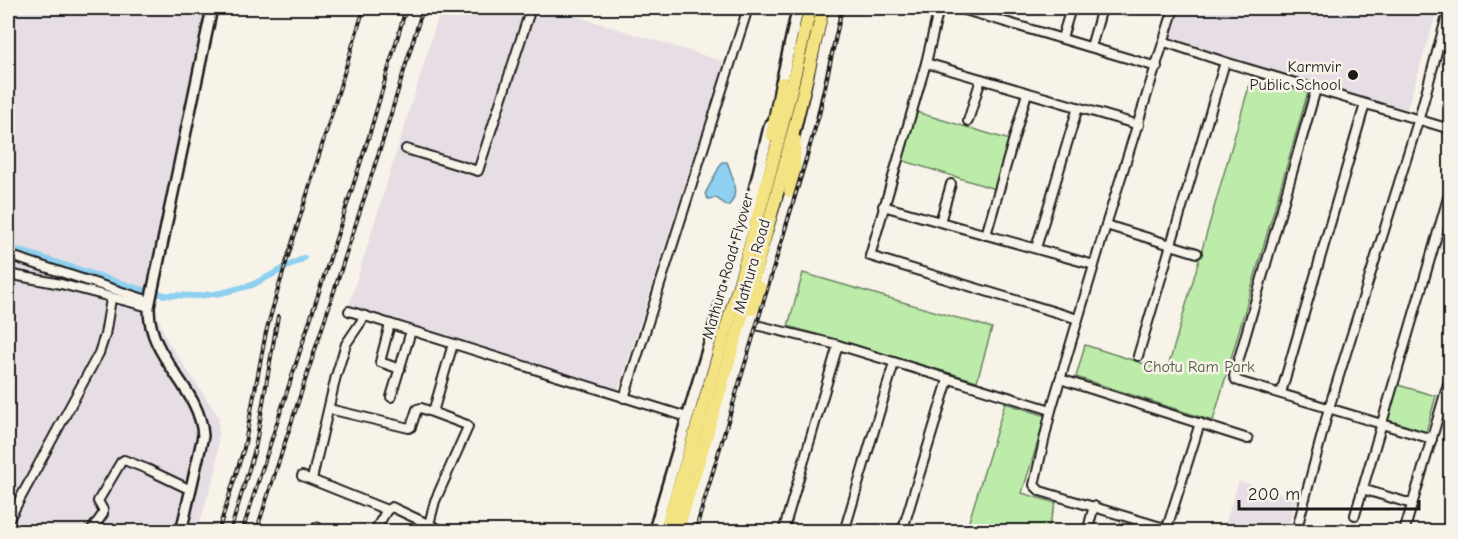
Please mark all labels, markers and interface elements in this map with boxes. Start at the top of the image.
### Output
place label: Karmvir Public School [1250,58,1342,94]
marker: Karmvir Public School [1346,68,1360,82]
street label: Mathura Road Flyover [697,191,757,341]
street label: Mathura Road [728,217,774,315]
park label: Chotu Ram Park [1143,358,1255,376]
scale bar [1239,473,1419,511]
text: 200 m [1248,484,1300,505]

